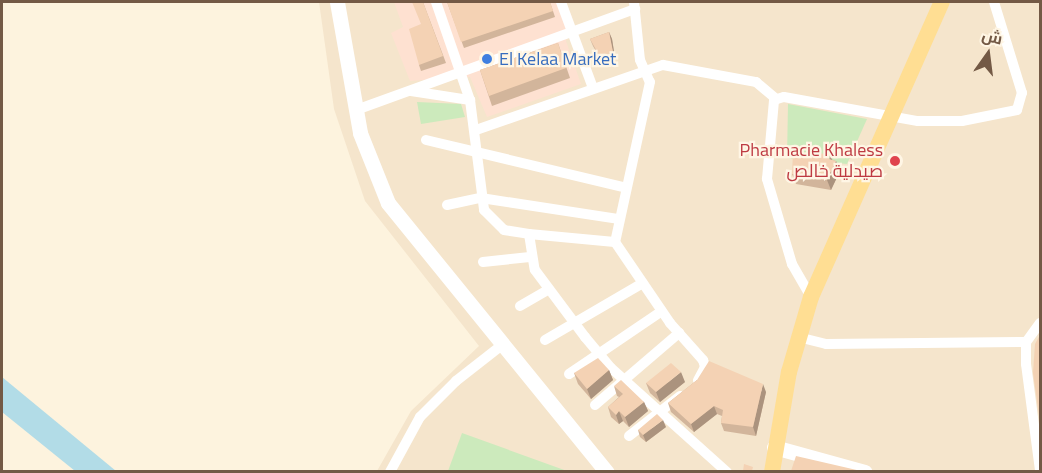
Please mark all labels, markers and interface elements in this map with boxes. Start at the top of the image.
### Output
text: ش [979,22,1005,51]
north arrow [958,24,1018,84]
place label: El Kelaa Market [499,48,616,70]
marker: El Kelaa Market [480,52,494,66]
place label: Pharmacie Khaless صيدلية خالص [740,140,883,182]
marker: Pharmacie Khaless صيدلية خالص [888,154,902,168]

